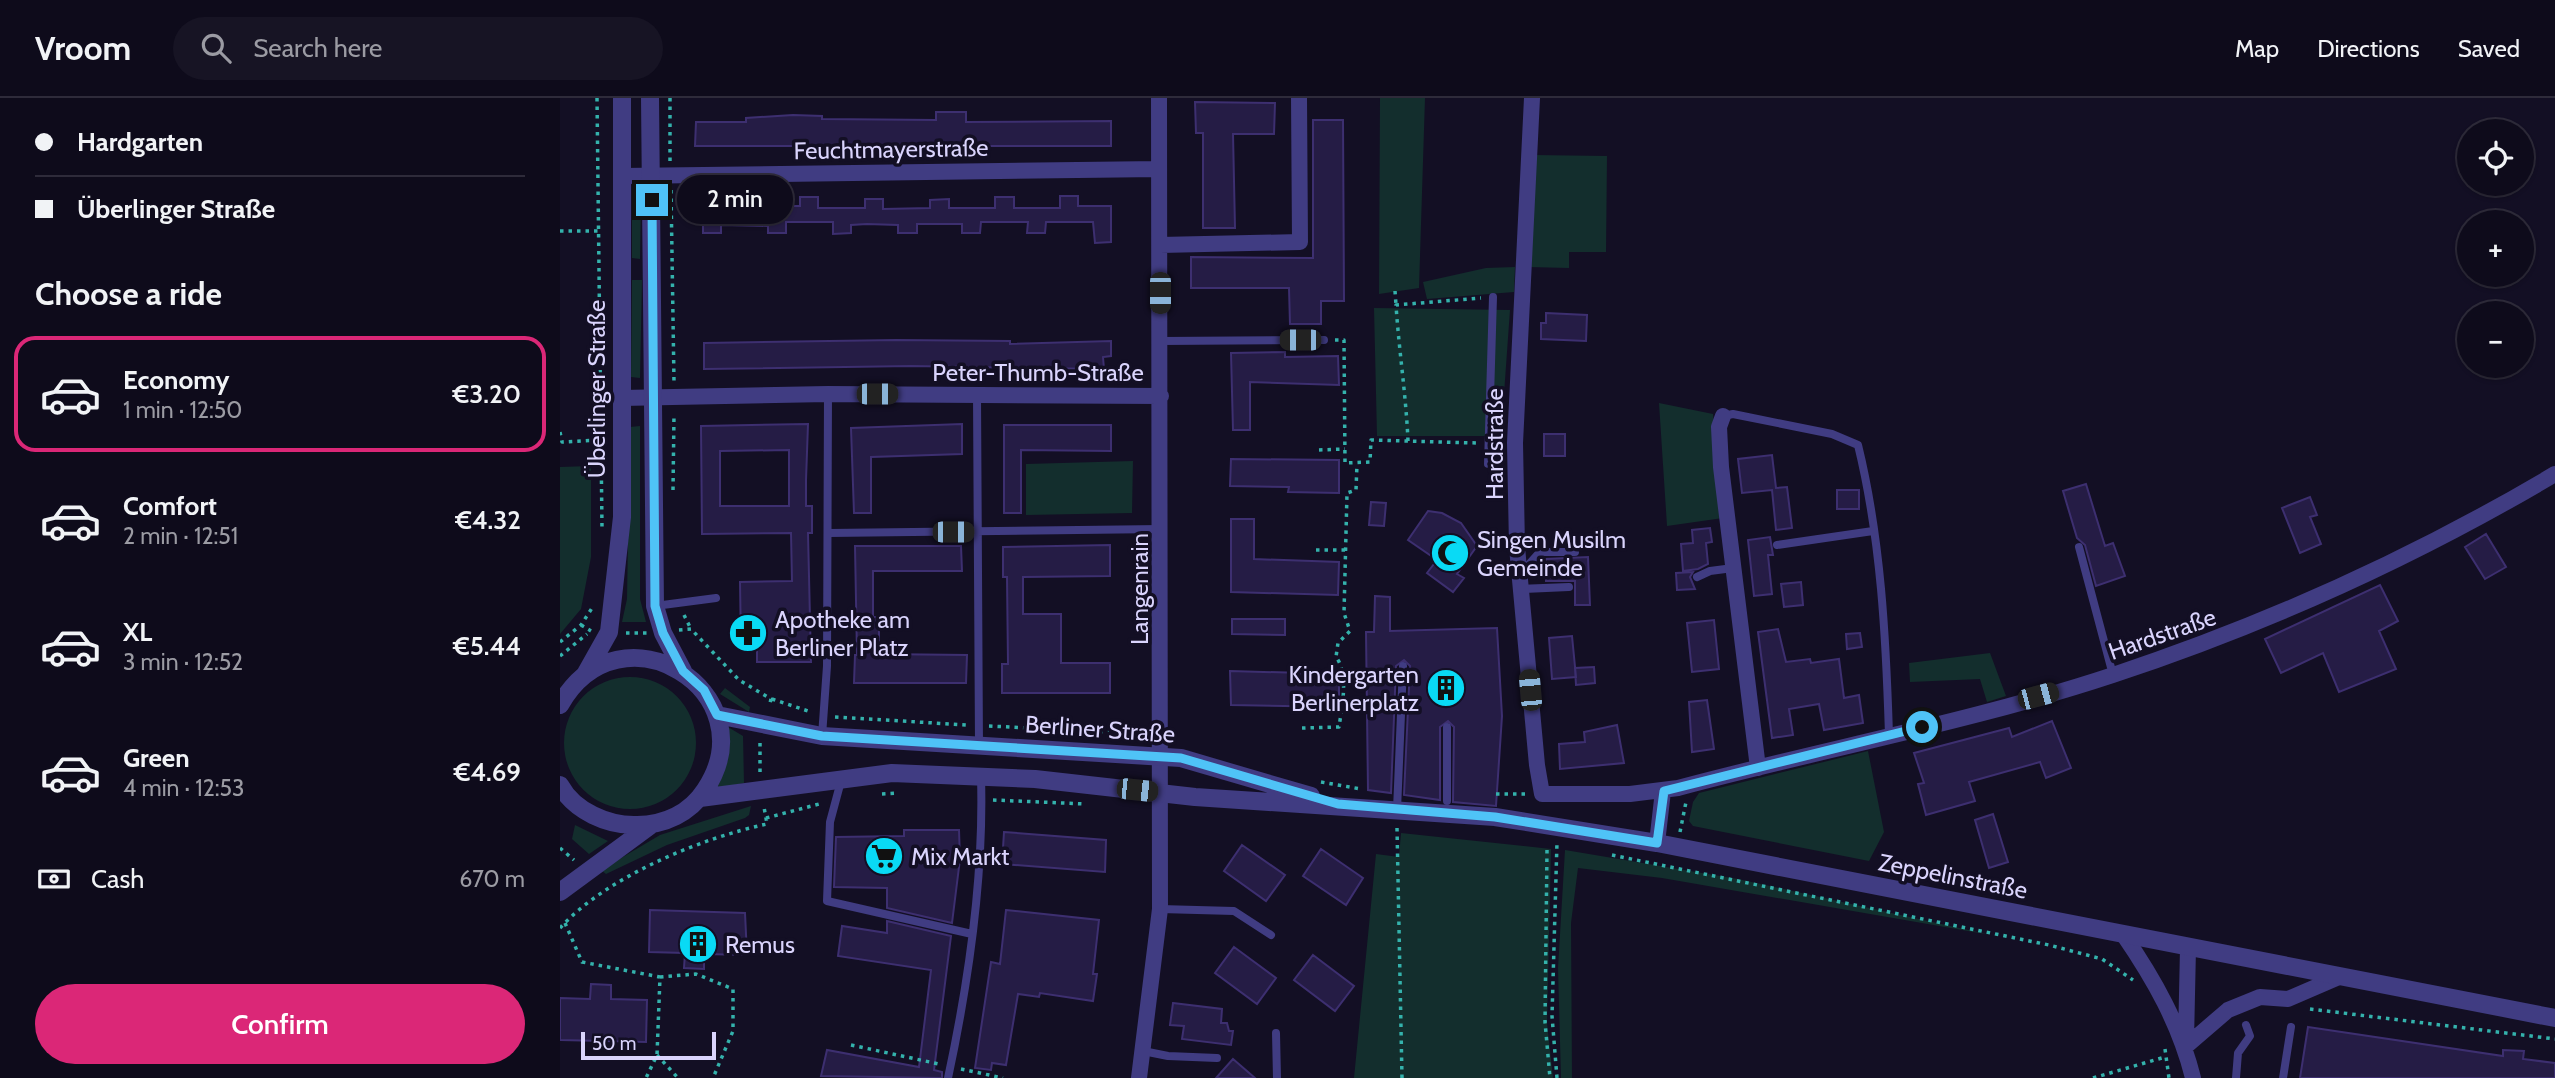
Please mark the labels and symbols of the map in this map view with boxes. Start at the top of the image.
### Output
street label: Feuchtmayerstraße [793,133,989,165]
callout: 2 min [676,176,792,224]
route end [636,184,668,216]
car [1150,272,1171,314]
street label: Überlinger Straße [582,300,611,478]
car [1280,330,1322,351]
street label: Peter-Thumb-Straße [932,358,1144,387]
car [857,384,899,405]
street label: Hardstraße [1480,388,1509,500]
car [933,522,975,543]
place label: Singen Musilm Gemeinde [1477,525,1626,582]
mosque icon: Singen Musilm Gemeinde [1429,532,1471,574]
street label: Langenrain [1125,533,1154,645]
street label: Hardstraße [2104,602,2220,666]
place label: Apotheke am Berliner Platz [775,605,910,662]
pharmacy icon: Apotheke am Berliner Platz [727,612,769,654]
place label: Kindergarten Berlinerplatz [1289,660,1419,717]
building icon: Kindergarten Berlinerplatz [1425,667,1467,709]
car [1518,668,1543,712]
car [2015,680,2062,712]
street label: Berliner Straße [1024,709,1176,749]
route start [1906,711,1938,743]
car [1116,777,1159,803]
supermarket icon: Mix Markt [863,835,905,877]
place label: Mix Markt [911,842,1009,871]
street label: Zeppelinstraße [1876,847,2030,905]
building icon: Remus [677,923,719,965]
place label: Remus [725,930,795,959]
scale bar [581,1029,716,1061]

